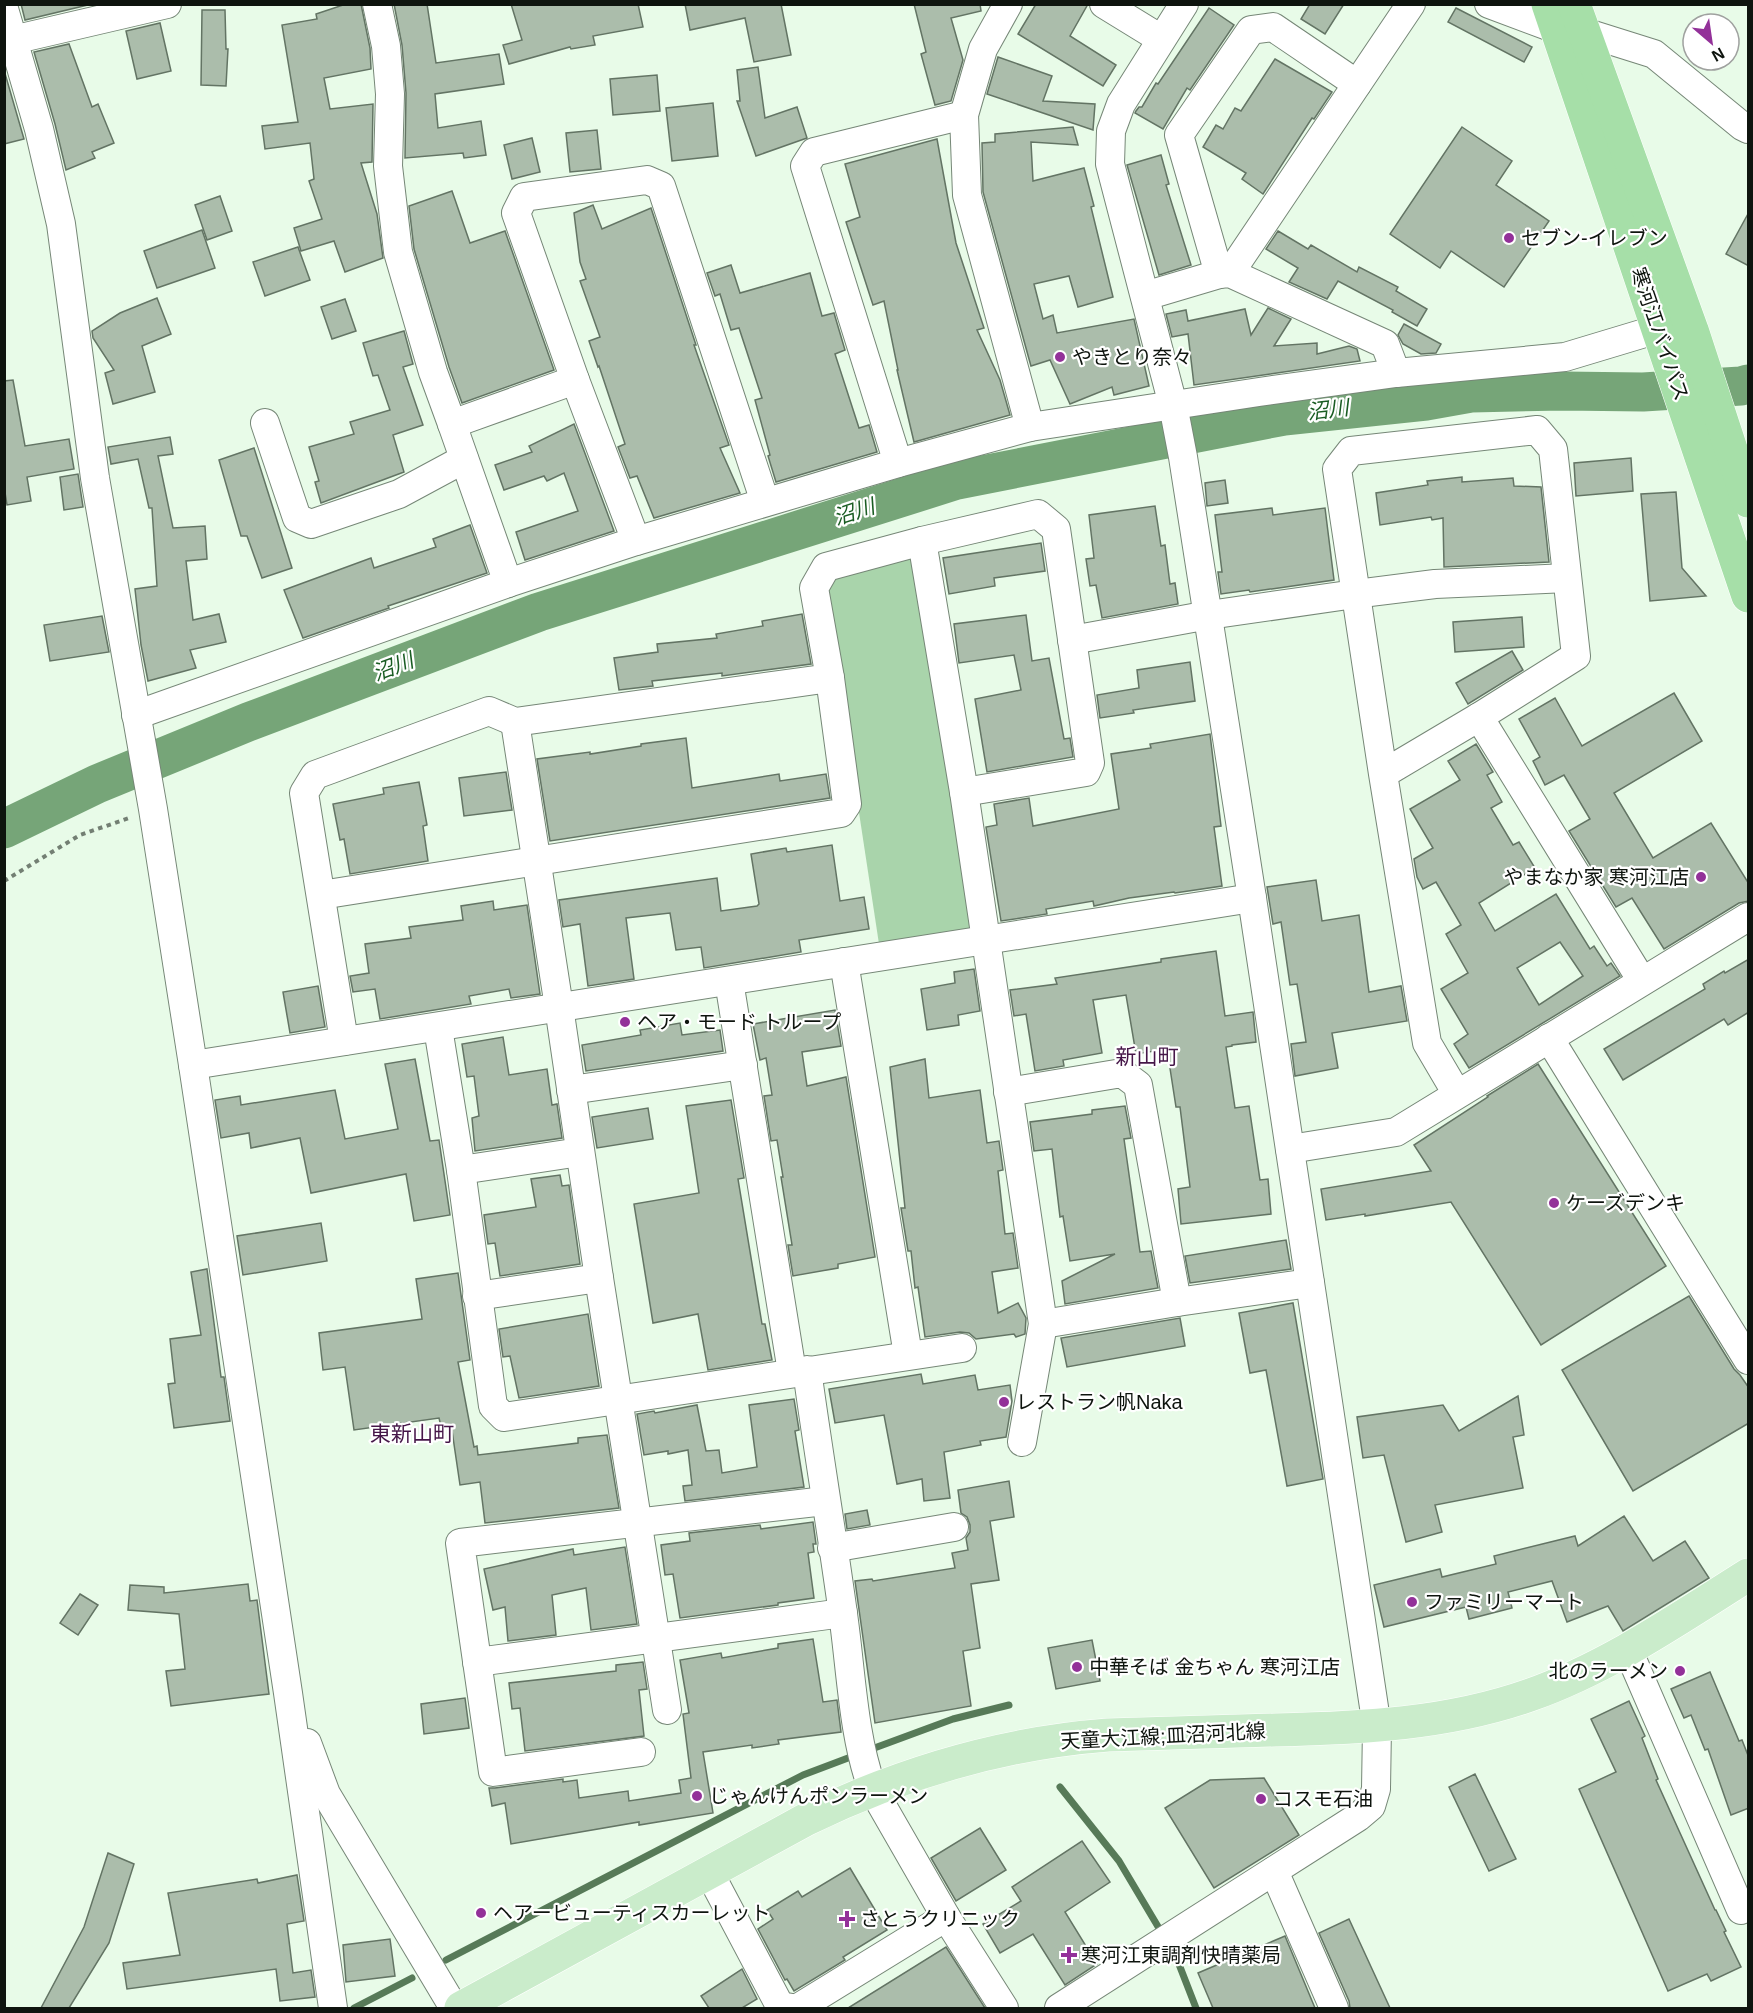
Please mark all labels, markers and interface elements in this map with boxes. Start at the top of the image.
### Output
north arrow [1681,12,1741,72]
text: N [1709,44,1727,65]
place label: セブン-イレブン [1521,227,1668,249]
marker: セブン-イレブン [1502,231,1516,245]
street label: 寒河江バイパス [1627,264,1693,404]
place label: やきとり奈々 [1072,346,1192,368]
marker: やきとり奈々 [1053,350,1067,364]
water label: 沼川 [1306,395,1352,423]
water label: 沼川 [830,493,879,529]
water label: 沼川 [369,648,418,685]
place label: やまなか家 寒河江店 [1503,866,1689,888]
marker: やまなか家 寒河江店 [1694,870,1708,884]
place label: ヘア・モード トループ [637,1011,841,1033]
marker: ヘア・モード トループ [618,1015,632,1029]
district label: 新山町 [1116,1045,1179,1068]
place label: ケーズデンキ [1566,1192,1685,1214]
marker: ケーズデンキ [1547,1196,1561,1210]
place label: レストラン帆Naka [1016,1391,1184,1413]
marker: レストラン帆Naka [997,1395,1011,1409]
district label: 東新山町 [370,1422,454,1445]
place label: ファミリーマート [1424,1591,1584,1613]
marker: ファミリーマート [1405,1595,1419,1609]
place label: 中華そば 金ちゃん 寒河江店 [1089,1656,1340,1678]
marker: 中華そば 金ちゃん 寒河江店 [1070,1660,1084,1674]
place label: 北のラーメン [1549,1660,1668,1682]
marker: 北のラーメン [1673,1664,1687,1678]
street label: 天童大江線;皿沼河北線 [1060,1720,1266,1752]
place label: じゃんけんポンラーメン [709,1785,928,1807]
place label: コスモ石油 [1273,1788,1373,1810]
marker: じゃんけんポンラーメン [690,1789,704,1803]
marker: コスモ石油 [1254,1792,1268,1806]
place label: ヘアービューティスカーレット [493,1902,771,1924]
marker: ヘアービューティスカーレット [474,1906,488,1920]
place label: さとうクリニック [860,1908,1020,1930]
marker: さとうクリニック [838,1910,856,1928]
place label: 寒河江東調剤快晴薬局 [1081,1944,1281,1966]
marker: 寒河江東調剤快晴薬局 [1062,1948,1076,1962]

